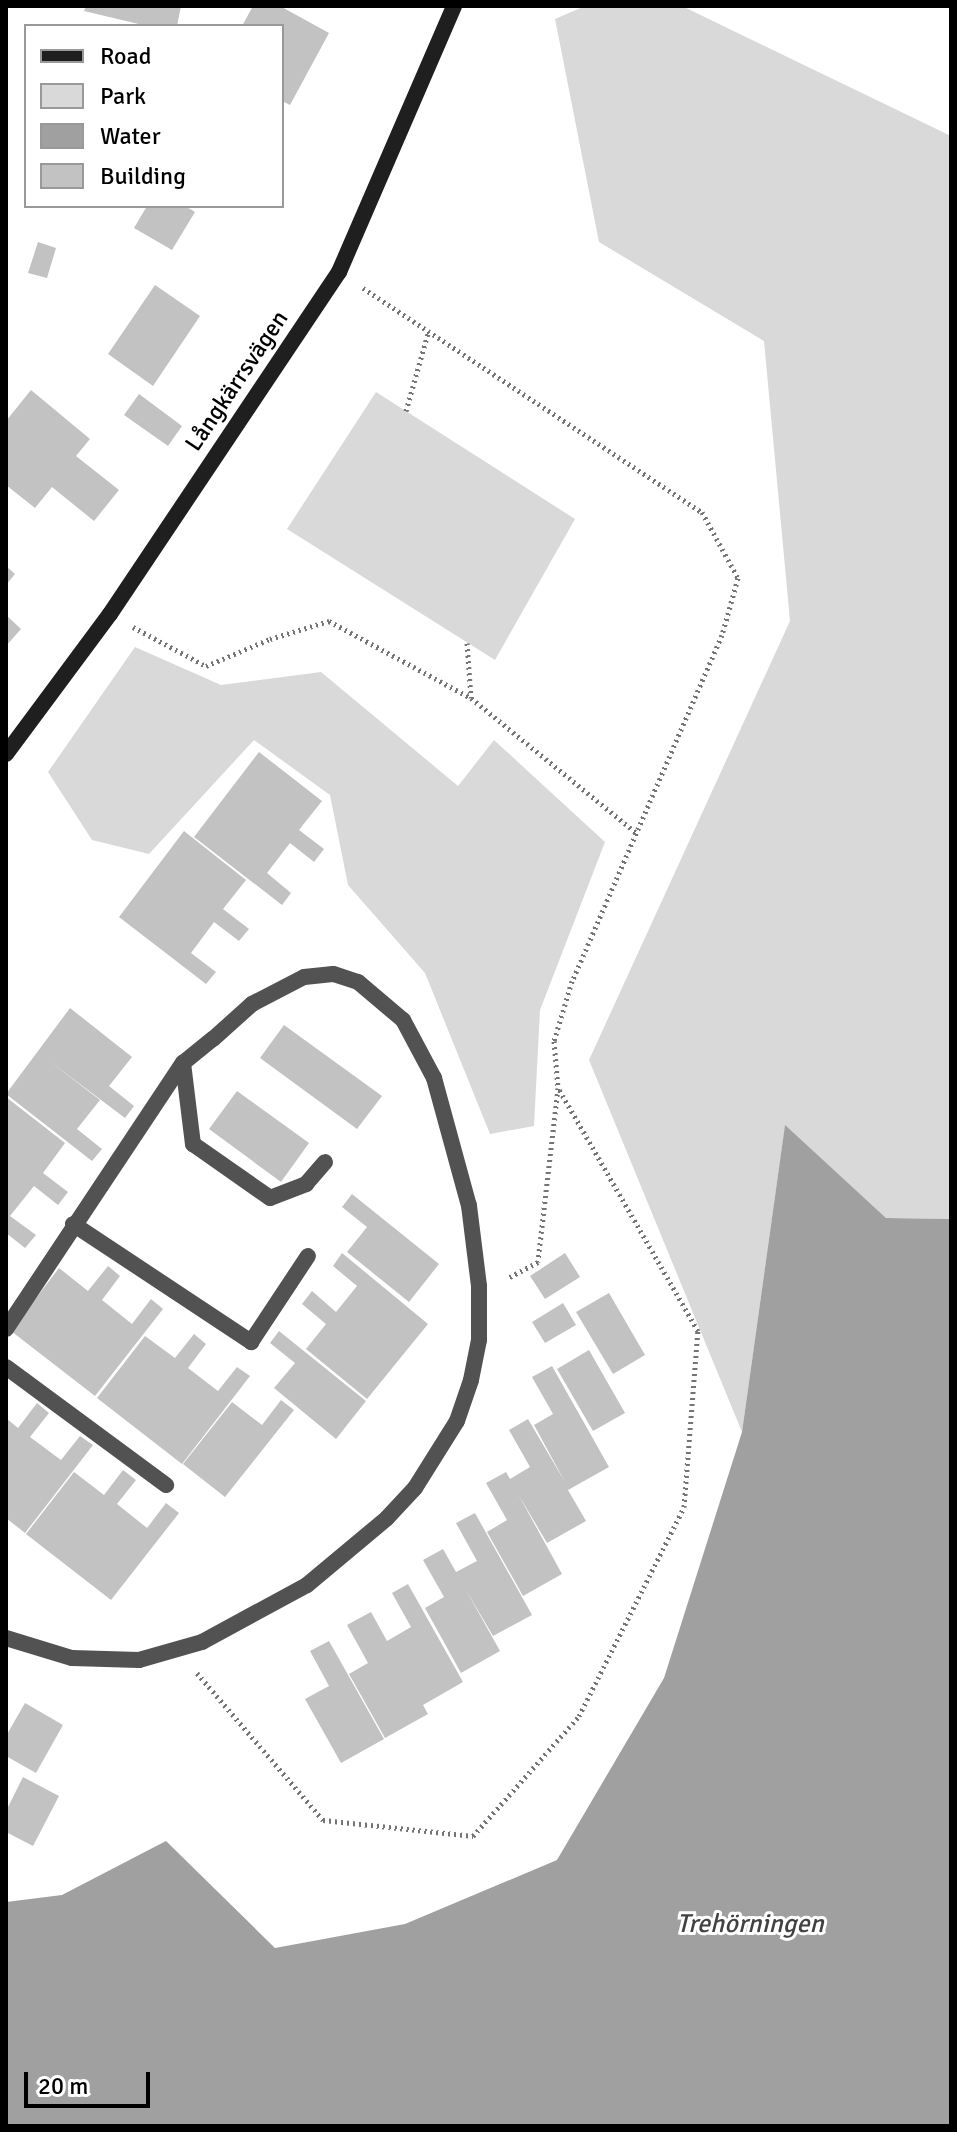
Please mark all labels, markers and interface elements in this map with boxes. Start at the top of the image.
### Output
legend [24,24,284,208]
text: Road [100,41,151,71]
text: Park [100,81,146,111]
text: Water [100,121,160,151]
text: Building [100,161,186,191]
street label: Långkärrsvägen [179,305,295,457]
water label: Trehörningen [676,1909,824,1941]
scale bar [28,2056,154,2106]
text: 20 m [38,2071,88,2101]

